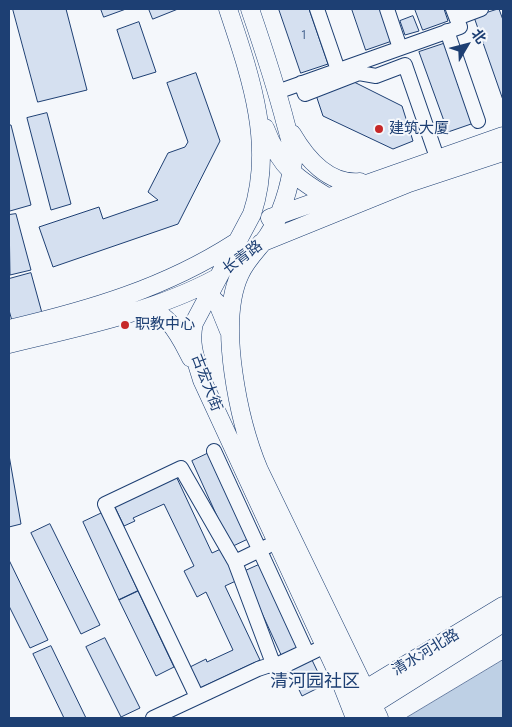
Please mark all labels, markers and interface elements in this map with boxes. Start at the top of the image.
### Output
north arrow [442,20,492,70]
text: 北 [468,26,490,46]
house number: 1 [301,29,307,43]
place label: 建筑大厦 [389,120,449,138]
marker: 建筑大厦 [373,123,385,135]
street label: 长青路 [220,237,266,279]
place label: 职教中心 [135,316,195,334]
marker: 职教中心 [119,319,131,331]
street label: 古宏大街 [187,352,225,414]
street label: 清水河北路 [389,626,463,680]
district label: 清河园社区 [270,671,360,693]

